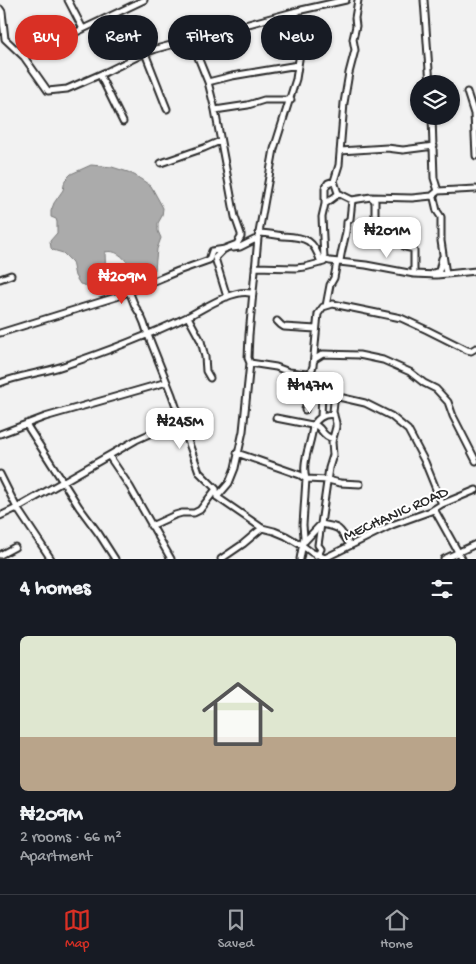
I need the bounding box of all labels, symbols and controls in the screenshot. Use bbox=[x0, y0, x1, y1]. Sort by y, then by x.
chip: Buy bbox=[15, 15, 78, 60]
chip: Rent bbox=[88, 15, 158, 60]
chip: Filters bbox=[168, 15, 251, 60]
chip: New bbox=[261, 15, 332, 60]
map controls bbox=[410, 75, 460, 125]
button: layers bbox=[410, 75, 460, 125]
pin: ₦201M bbox=[352, 216, 422, 259]
text: ₦201M bbox=[364, 223, 410, 242]
pin: ₦209M bbox=[87, 262, 157, 305]
text: ₦209M bbox=[98, 269, 146, 288]
pin: ₦147M bbox=[275, 372, 345, 414]
text: ₦147M bbox=[287, 378, 333, 397]
pin: ₦245M bbox=[145, 408, 215, 450]
text: ₦245M bbox=[157, 414, 203, 433]
street label: MECHANIC ROAD bbox=[341, 483, 452, 547]
icon: filters bbox=[428, 575, 456, 603]
text: 4 homes bbox=[20, 577, 91, 602]
icon: home bbox=[193, 669, 283, 759]
text: ₦209M bbox=[20, 804, 82, 829]
text: 2 rooms · 66 m² bbox=[20, 829, 121, 848]
text: Apartment bbox=[20, 848, 92, 867]
tab: Map bbox=[63, 906, 91, 953]
tab: Saved bbox=[218, 906, 254, 953]
tab: Home bbox=[380, 906, 413, 953]

